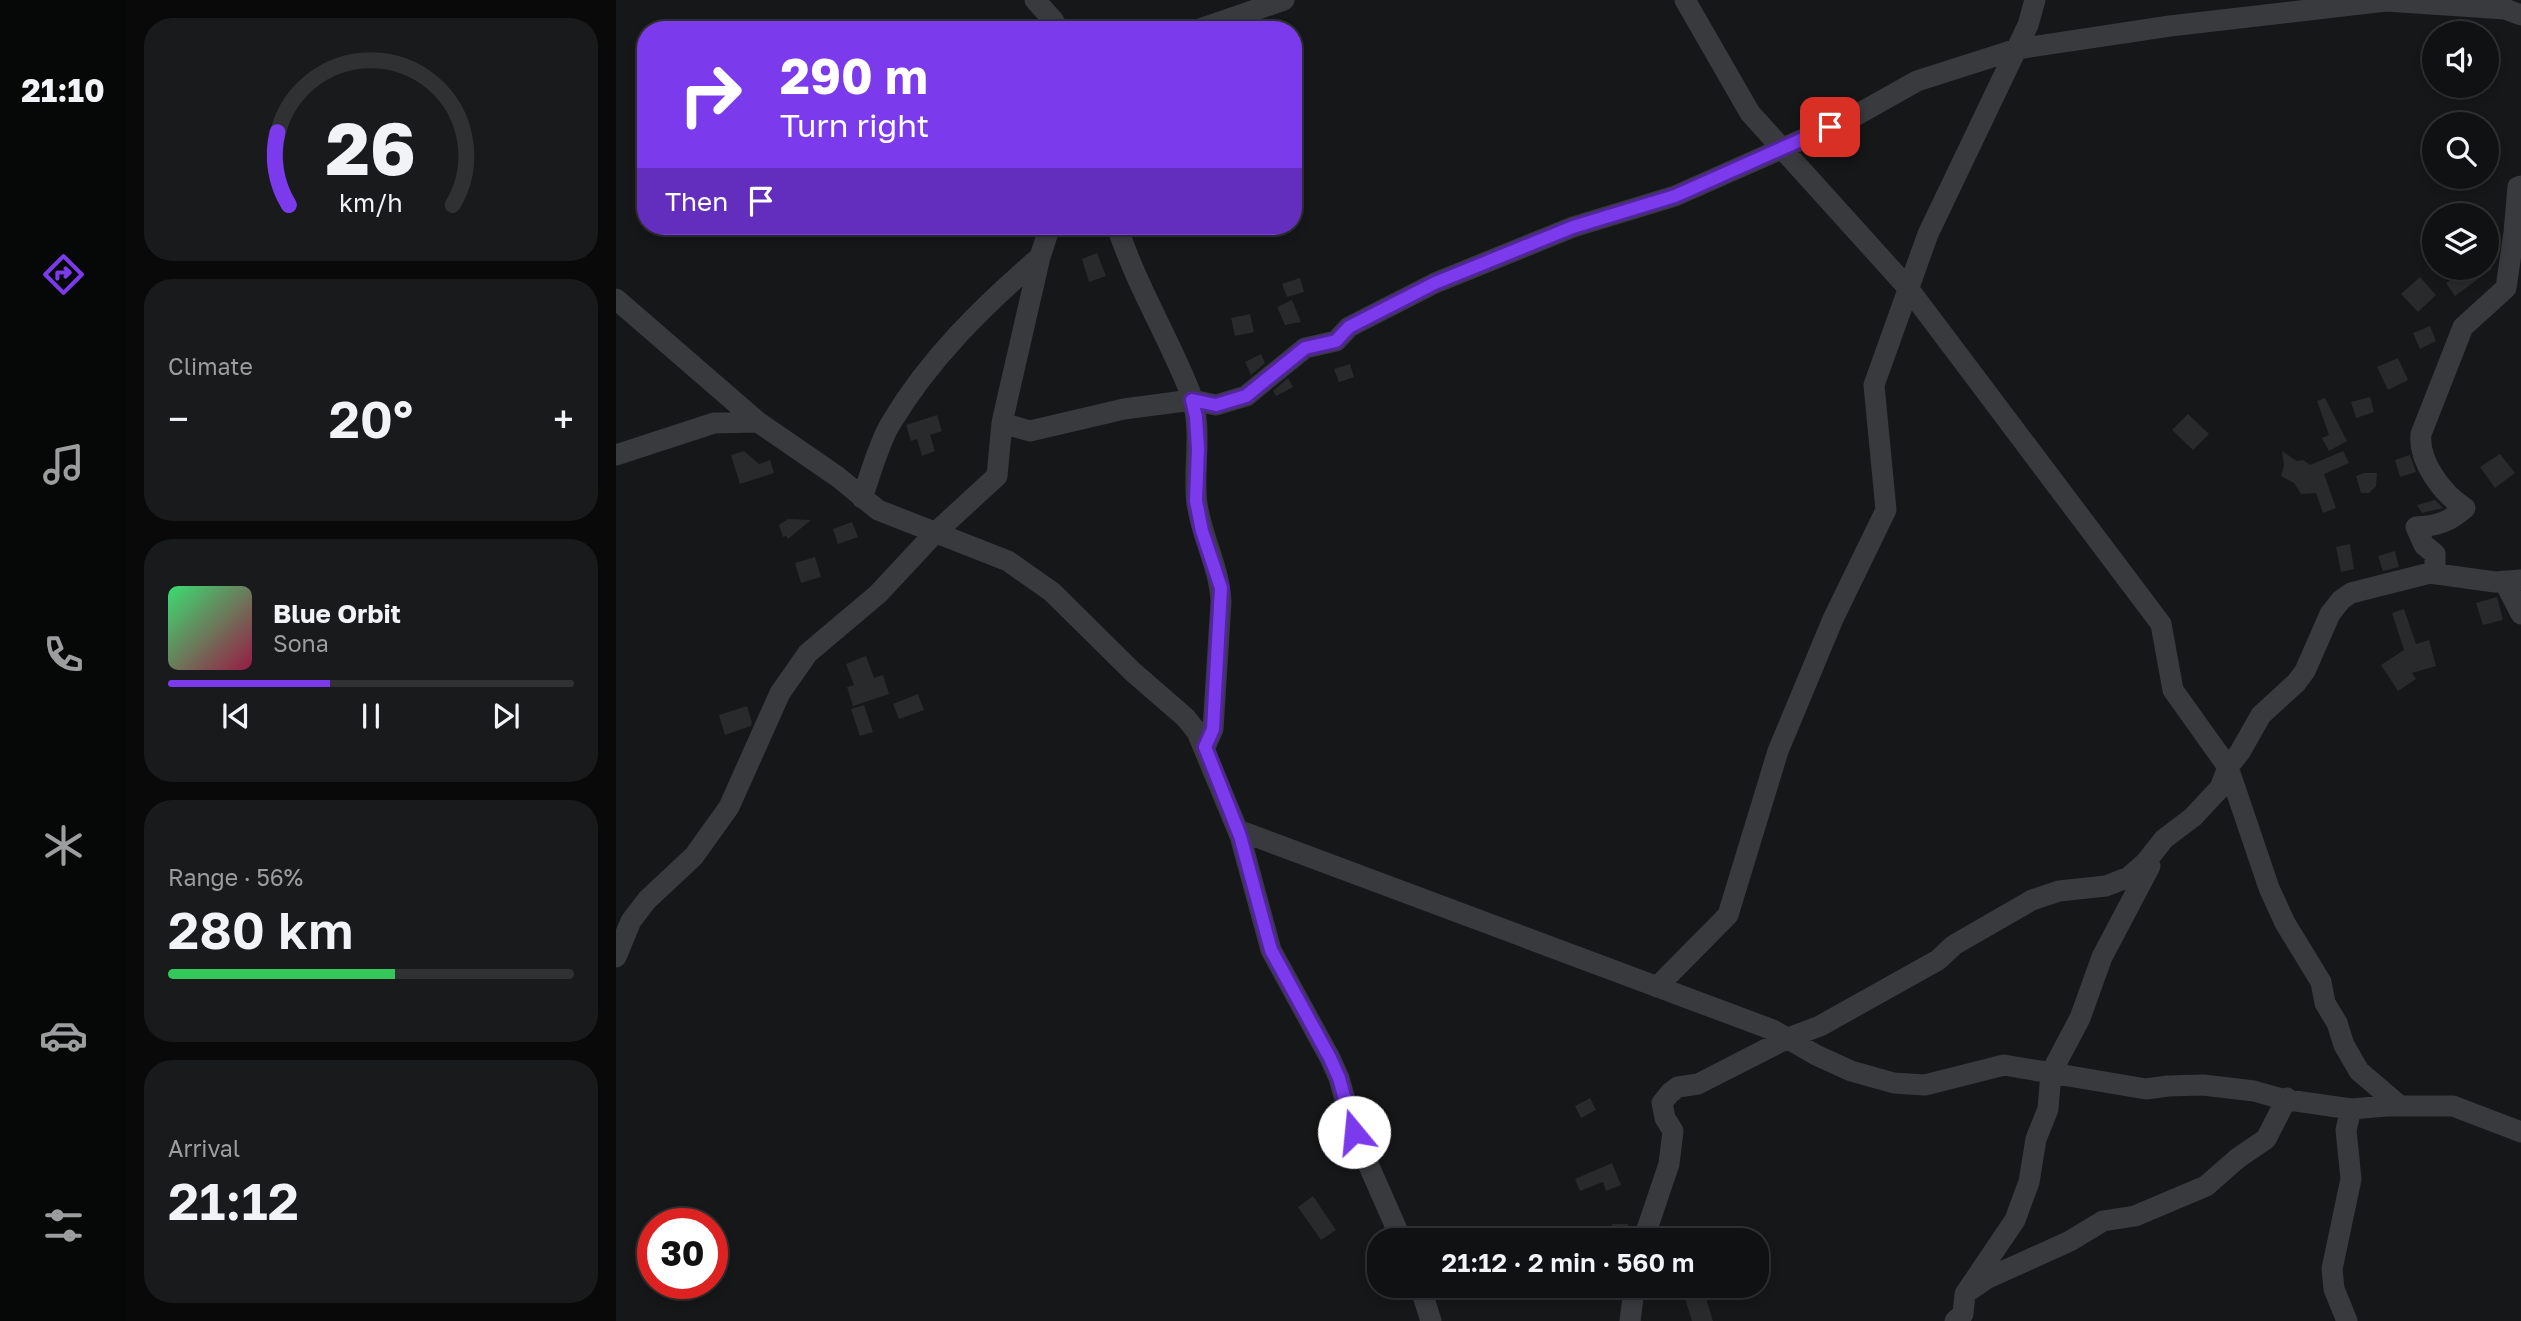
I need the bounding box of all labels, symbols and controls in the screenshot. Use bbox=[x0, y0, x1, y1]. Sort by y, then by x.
map controls bbox=[2422, 21, 2499, 280]
button: sound bbox=[2422, 21, 2499, 98]
text: 290 m bbox=[780, 46, 928, 105]
icon: right bbox=[665, 49, 756, 140]
text: 21:10 bbox=[21, 71, 105, 109]
pin bbox=[1800, 97, 1860, 157]
text: 26 bbox=[326, 105, 416, 192]
text: Turn right bbox=[780, 106, 929, 144]
icon: arrive bbox=[1811, 108, 1849, 146]
button: search bbox=[2422, 112, 2499, 189]
icon: arrive bbox=[742, 182, 780, 220]
text: Then bbox=[665, 186, 728, 217]
text: km/h bbox=[339, 187, 403, 218]
button: layers bbox=[2422, 203, 2499, 280]
icon: directions bbox=[39, 250, 88, 299]
text: Climate bbox=[168, 352, 253, 380]
text: 20° bbox=[329, 387, 413, 449]
text: − bbox=[168, 396, 189, 441]
text: + bbox=[553, 396, 574, 441]
icon: music bbox=[39, 440, 88, 489]
text: Blue Orbit bbox=[273, 598, 401, 629]
text: Sona bbox=[273, 629, 329, 657]
icon: phone bbox=[39, 630, 88, 679]
icon: previous bbox=[217, 697, 255, 735]
icon: pause bbox=[352, 697, 390, 735]
icon: next bbox=[487, 697, 525, 735]
icon: climate bbox=[39, 821, 88, 870]
text: Range · 56% bbox=[168, 863, 303, 891]
text: 280 km bbox=[168, 898, 353, 960]
icon: car bbox=[39, 1011, 88, 1060]
position arrow bbox=[1317, 1095, 1391, 1169]
text: Arrival bbox=[168, 1134, 240, 1162]
text: 21:12 bbox=[168, 1169, 299, 1231]
icon: filters bbox=[39, 1201, 88, 1250]
speed limit sign: 30 bbox=[637, 1208, 728, 1299]
text: 21:12 · 2 min · 560 m bbox=[1442, 1247, 1694, 1278]

